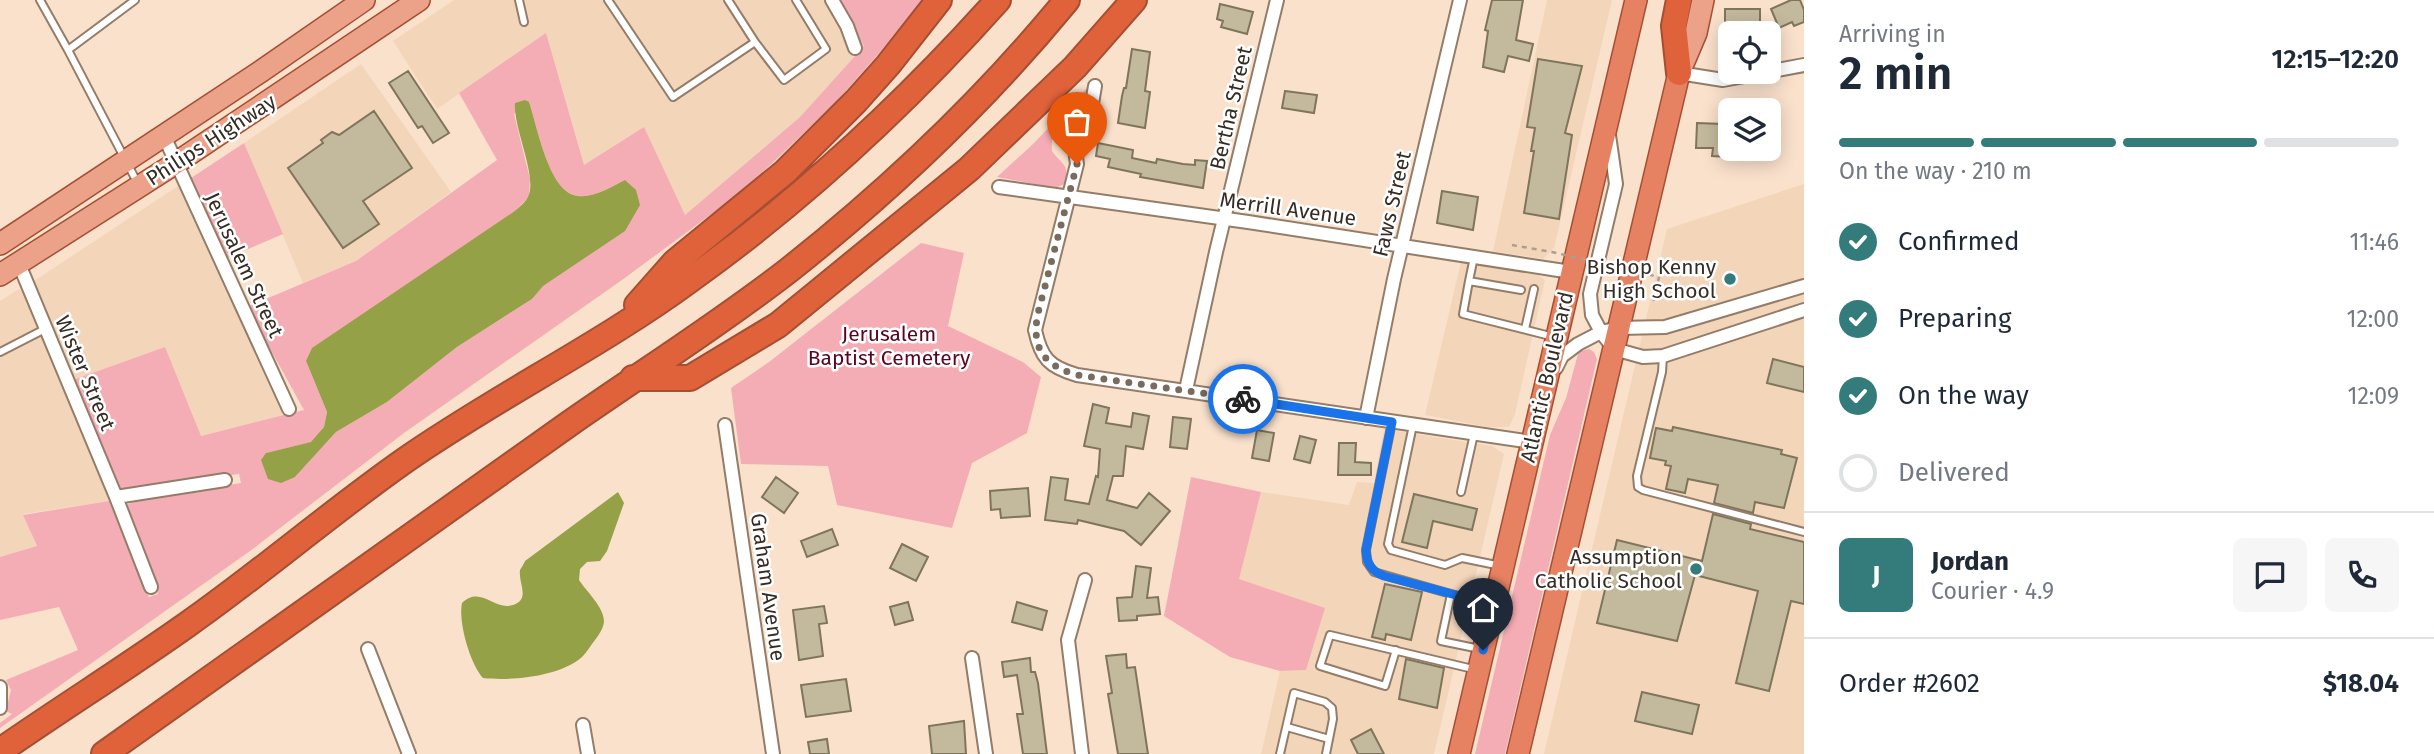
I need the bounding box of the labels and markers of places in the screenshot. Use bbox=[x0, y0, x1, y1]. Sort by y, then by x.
pin bbox=[1047, 92, 1107, 164]
place label: Bishop Kenny High School bbox=[1587, 254, 1717, 304]
marker: Bishop Kenny High School bbox=[1722, 271, 1738, 287]
place label: Assumption Catholic School bbox=[1535, 544, 1682, 594]
marker: Assumption Catholic School bbox=[1688, 561, 1704, 577]
pin bbox=[1453, 578, 1513, 650]

